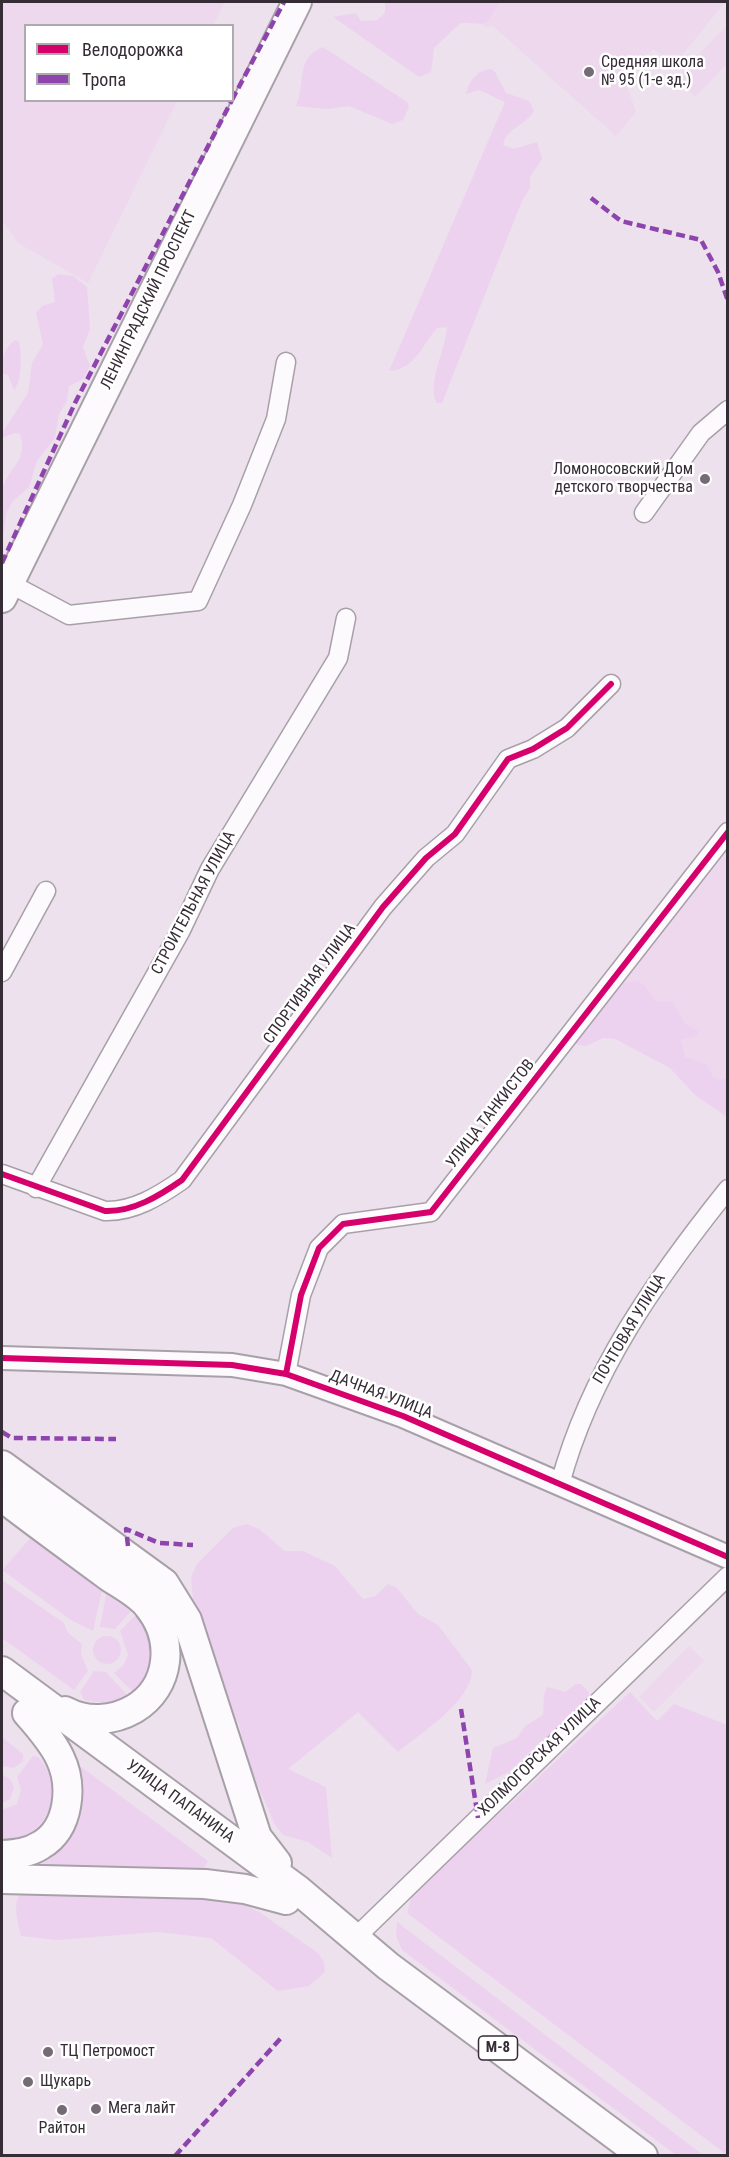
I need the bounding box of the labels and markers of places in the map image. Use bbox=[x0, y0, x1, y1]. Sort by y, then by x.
place label: Средняя школа № 95 (1-е зд.) bbox=[601, 53, 704, 91]
marker: Средняя школа № 95 (1-е зд.) bbox=[582, 65, 596, 79]
place label: Ломоносовский Дом детского творчества bbox=[553, 460, 693, 498]
marker: Ломоносовский Дом детского творчества bbox=[698, 472, 712, 486]
place label: ТЦ Петромост bbox=[60, 2042, 155, 2062]
marker: ТЦ Петромост bbox=[41, 2045, 55, 2059]
place label: Щукарь bbox=[40, 2072, 91, 2092]
marker: Щукарь bbox=[21, 2075, 35, 2089]
place label: Мега лайт bbox=[108, 2099, 176, 2119]
marker: Мега лайт bbox=[89, 2102, 103, 2116]
marker: Райтон bbox=[55, 2103, 69, 2117]
place label: Райтон bbox=[38, 2119, 86, 2139]

